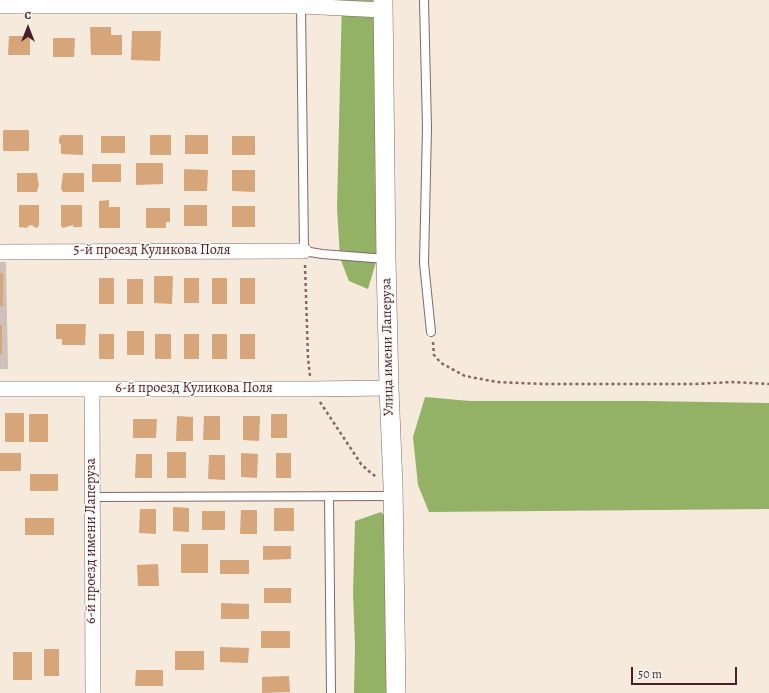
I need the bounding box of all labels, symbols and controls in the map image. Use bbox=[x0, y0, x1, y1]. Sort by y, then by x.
north arrow bbox=[8, 8, 48, 48]
text: С bbox=[25, 8, 31, 23]
street label: 5-й проезд Куликова Поля bbox=[73, 243, 231, 259]
street label: Улица имени Лаперуза bbox=[378, 278, 398, 416]
street label: 6-й проезд Куликова Поля bbox=[115, 381, 273, 397]
street label: 6-й проезд имени Лаперуза bbox=[84, 458, 100, 624]
scale bar bbox=[633, 659, 739, 685]
text: 50 m bbox=[638, 666, 662, 682]

